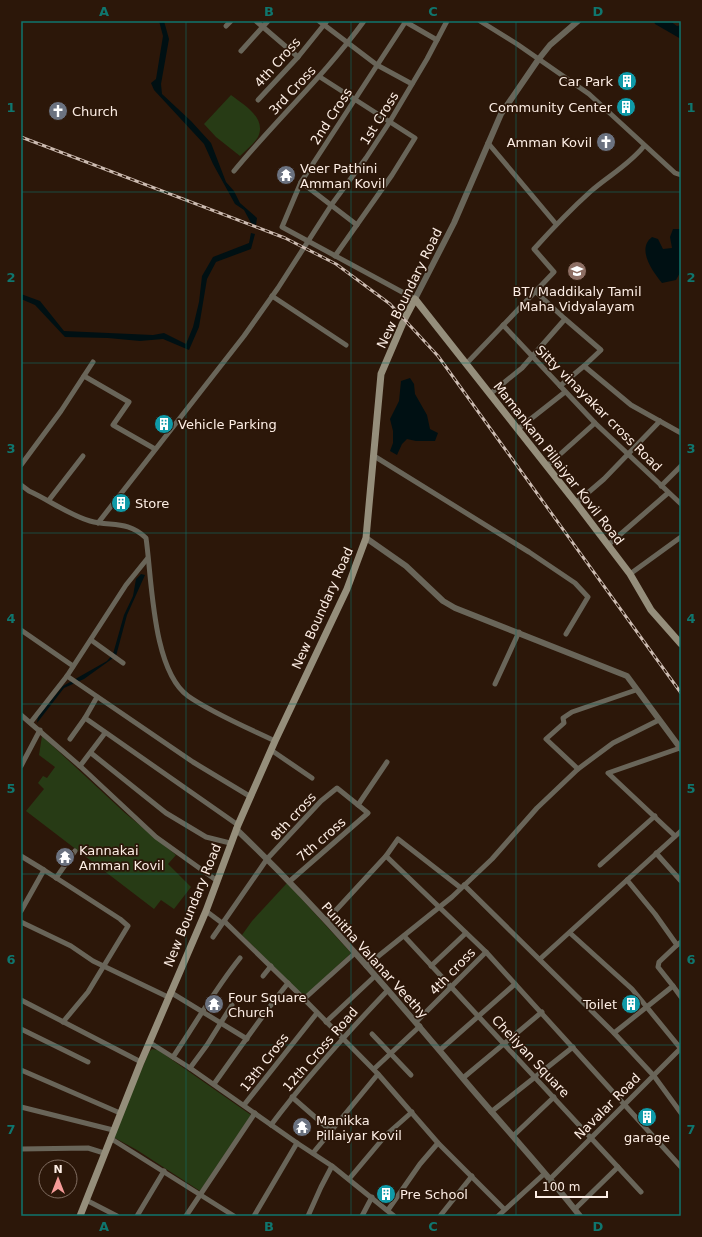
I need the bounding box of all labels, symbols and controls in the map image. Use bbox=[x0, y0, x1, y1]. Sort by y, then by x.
text: A bbox=[99, 4, 109, 19]
text: B bbox=[264, 4, 274, 19]
text: C bbox=[428, 4, 438, 19]
text: D bbox=[593, 4, 604, 19]
street label: 4th Cross bbox=[251, 34, 304, 90]
street label: 3rd Cross bbox=[266, 63, 319, 118]
building icon: Car Park bbox=[616, 70, 638, 92]
place label: Car Park bbox=[558, 74, 613, 89]
street label: 2nd Cross bbox=[308, 85, 355, 147]
street label: 1st Cross bbox=[357, 89, 402, 148]
building icon: Community Center bbox=[615, 96, 637, 118]
text: 1 bbox=[6, 100, 16, 115]
church icon: Church bbox=[47, 100, 69, 122]
place label: Community Center bbox=[489, 100, 613, 115]
text: 1 bbox=[686, 100, 696, 115]
place label: Church bbox=[72, 104, 118, 119]
church icon: Amman Kovil bbox=[595, 131, 617, 153]
place label: Amman Kovil bbox=[507, 135, 592, 150]
place label: Veer Pathini Amman Kovil bbox=[300, 161, 385, 191]
temple icon: Veer Pathini Amman Kovil bbox=[275, 164, 297, 186]
street label: New Boundary Road bbox=[374, 226, 445, 351]
school or university icon: BT/ Maddikaly Tamil Maha Vidyalayam bbox=[566, 260, 588, 282]
text: 2 bbox=[6, 270, 16, 285]
text: 2 bbox=[686, 270, 696, 285]
place label: BT/ Maddikaly Tamil Maha Vidyalayam bbox=[512, 284, 642, 314]
street label: Sitty vinayakar cross Road bbox=[532, 342, 665, 475]
street label: Mamankam Pillaiyar Kovil Road bbox=[490, 379, 627, 548]
building icon: Vehicle Parking bbox=[153, 413, 175, 435]
place label: Vehicle Parking bbox=[178, 417, 277, 432]
text: 3 bbox=[6, 441, 16, 456]
text: 3 bbox=[686, 441, 696, 456]
building icon: Store bbox=[110, 492, 132, 514]
place label: Store bbox=[135, 496, 169, 511]
street label: New Boundary Road bbox=[289, 545, 356, 671]
text: 4 bbox=[6, 611, 16, 626]
text: 4 bbox=[686, 611, 696, 626]
text: 5 bbox=[6, 781, 16, 796]
text: 5 bbox=[686, 781, 696, 796]
street label: 8th cross bbox=[268, 789, 319, 843]
street label: 7th cross bbox=[294, 814, 349, 865]
street label: New Boundary Road bbox=[161, 841, 224, 969]
place label: Kannakai Amman Kovil bbox=[79, 843, 164, 873]
temple icon: Kannakai Amman Kovil bbox=[54, 846, 76, 868]
street label: Punitha Valanar Veethy bbox=[318, 899, 431, 1022]
street label: 4th cross bbox=[426, 945, 479, 998]
text: 6 bbox=[6, 952, 16, 967]
text: 6 bbox=[686, 952, 696, 967]
place label: Four Square Church bbox=[228, 990, 306, 1020]
temple icon: Four Square Church bbox=[203, 993, 225, 1015]
building icon: Toilet bbox=[620, 993, 642, 1015]
place label: Toilet bbox=[582, 997, 617, 1012]
street label: 12th Cross Road bbox=[280, 1004, 361, 1094]
street label: Cheliyan Square bbox=[489, 1012, 572, 1100]
street label: 13th Cross bbox=[237, 1030, 292, 1094]
street label: Navalar Road bbox=[571, 1070, 643, 1142]
building icon: garage bbox=[636, 1106, 658, 1128]
place label: Manikka Pillaiyar Kovil bbox=[316, 1113, 402, 1143]
temple icon: Manikka Pillaiyar Kovil bbox=[291, 1116, 313, 1138]
text: 7 bbox=[6, 1122, 16, 1137]
text: 7 bbox=[686, 1122, 696, 1137]
place label: garage bbox=[624, 1130, 670, 1145]
north arrow bbox=[38, 1159, 78, 1199]
text: N bbox=[53, 1163, 63, 1176]
scale bar bbox=[536, 1173, 607, 1199]
text: 100 m bbox=[542, 1180, 580, 1194]
building icon: Pre School bbox=[375, 1183, 397, 1205]
place label: Pre School bbox=[400, 1187, 468, 1202]
text: A bbox=[99, 1219, 109, 1234]
text: B bbox=[264, 1219, 274, 1234]
text: C bbox=[428, 1219, 438, 1234]
text: D bbox=[593, 1219, 604, 1234]

